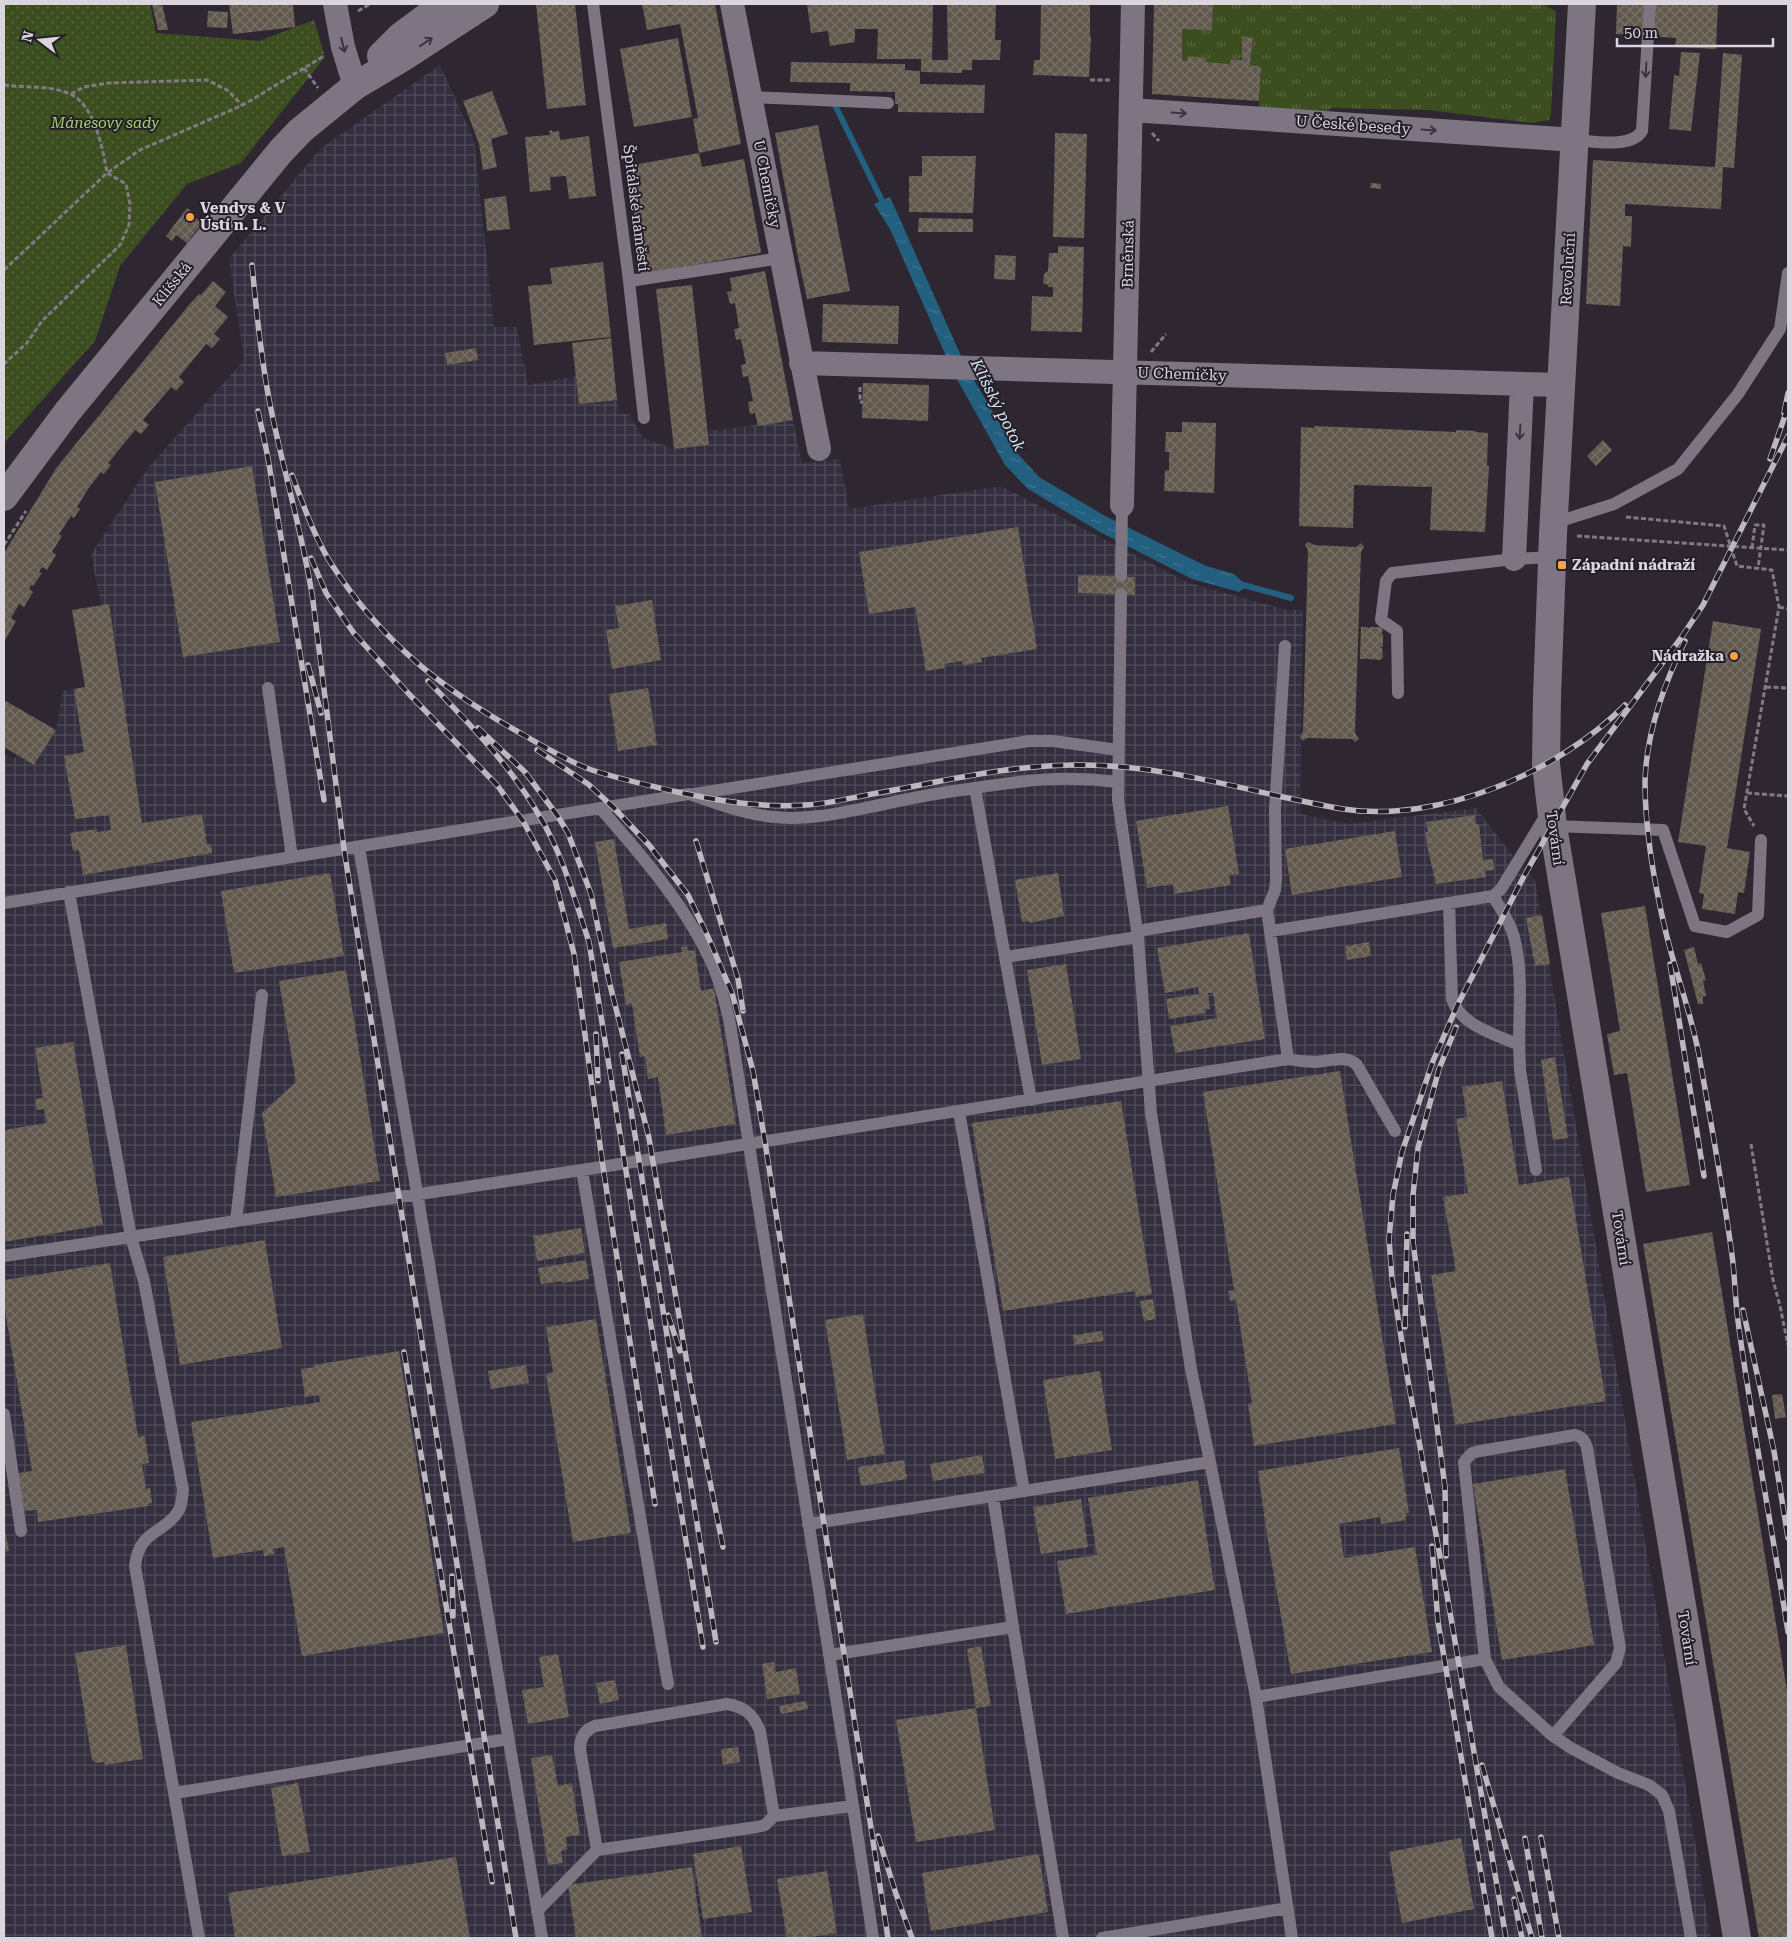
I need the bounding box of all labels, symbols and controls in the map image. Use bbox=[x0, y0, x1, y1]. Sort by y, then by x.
north arrow bbox=[15, 15, 65, 65]
scale bar bbox=[1617, 15, 1773, 47]
text: 50 m bbox=[1624, 24, 1659, 42]
text: N bbox=[18, 29, 37, 44]
one-way arrow bbox=[339, 37, 348, 53]
one-way arrow bbox=[419, 37, 433, 47]
one-way arrow bbox=[1642, 62, 1651, 78]
one-way arrow bbox=[1171, 108, 1187, 117]
street label: U České besedy bbox=[1295, 112, 1411, 138]
park label: Mánesovy sady bbox=[50, 114, 159, 132]
one-way arrow bbox=[1420, 125, 1436, 134]
street label: U Chemičky bbox=[750, 138, 784, 230]
street label: Špitálské náměstí bbox=[619, 144, 653, 273]
place label: Vendys & V Ústí n. L. bbox=[200, 199, 286, 234]
marker: Vendys & V Ústí n. L. bbox=[184, 211, 196, 223]
street label: Brněnská bbox=[1118, 220, 1138, 288]
street label: Revoluční bbox=[1557, 232, 1579, 306]
street label: Klíšská bbox=[149, 258, 195, 310]
water label: Klíšský potok bbox=[966, 355, 1029, 454]
street label: U Chemičky bbox=[1137, 363, 1227, 385]
one-way arrow bbox=[1515, 424, 1524, 440]
place label: Západní nádraží bbox=[1572, 556, 1695, 574]
marker: Západní nádraží bbox=[1556, 559, 1568, 571]
place label: Nádražka bbox=[1652, 647, 1724, 665]
marker: Nádražka bbox=[1728, 650, 1740, 662]
street label: Tovární bbox=[1542, 809, 1568, 867]
street label: Tovární bbox=[1608, 1209, 1634, 1267]
street label: Tovární bbox=[1674, 1609, 1700, 1667]

